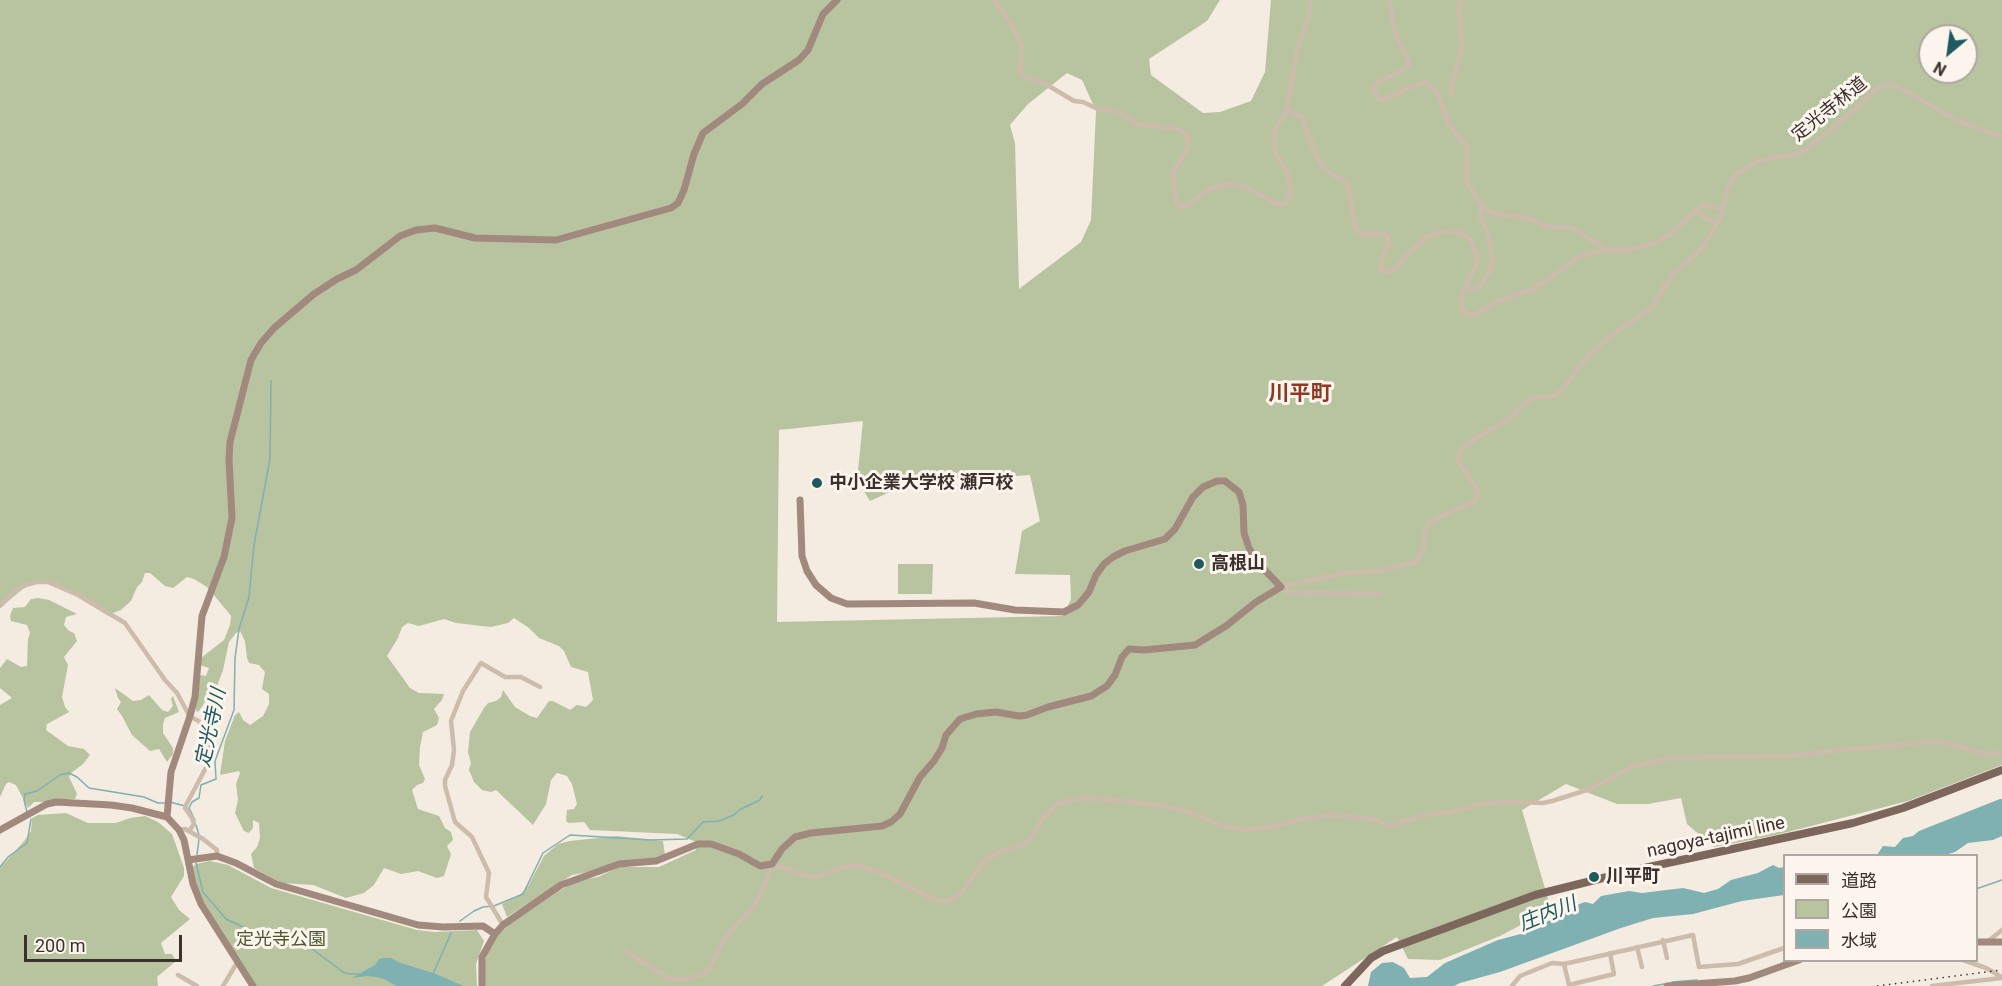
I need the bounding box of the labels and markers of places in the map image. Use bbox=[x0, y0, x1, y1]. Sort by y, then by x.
place label: 中小企業大学校 瀬戸校 bbox=[829, 472, 1013, 494]
marker: 中小企業大学校 瀬戸校 bbox=[810, 476, 824, 490]
place label: 高根山 bbox=[1211, 553, 1265, 575]
marker: 高根山 bbox=[1192, 557, 1206, 571]
place label: 川平町 bbox=[1606, 866, 1660, 888]
marker: 川平町 bbox=[1587, 870, 1601, 884]

